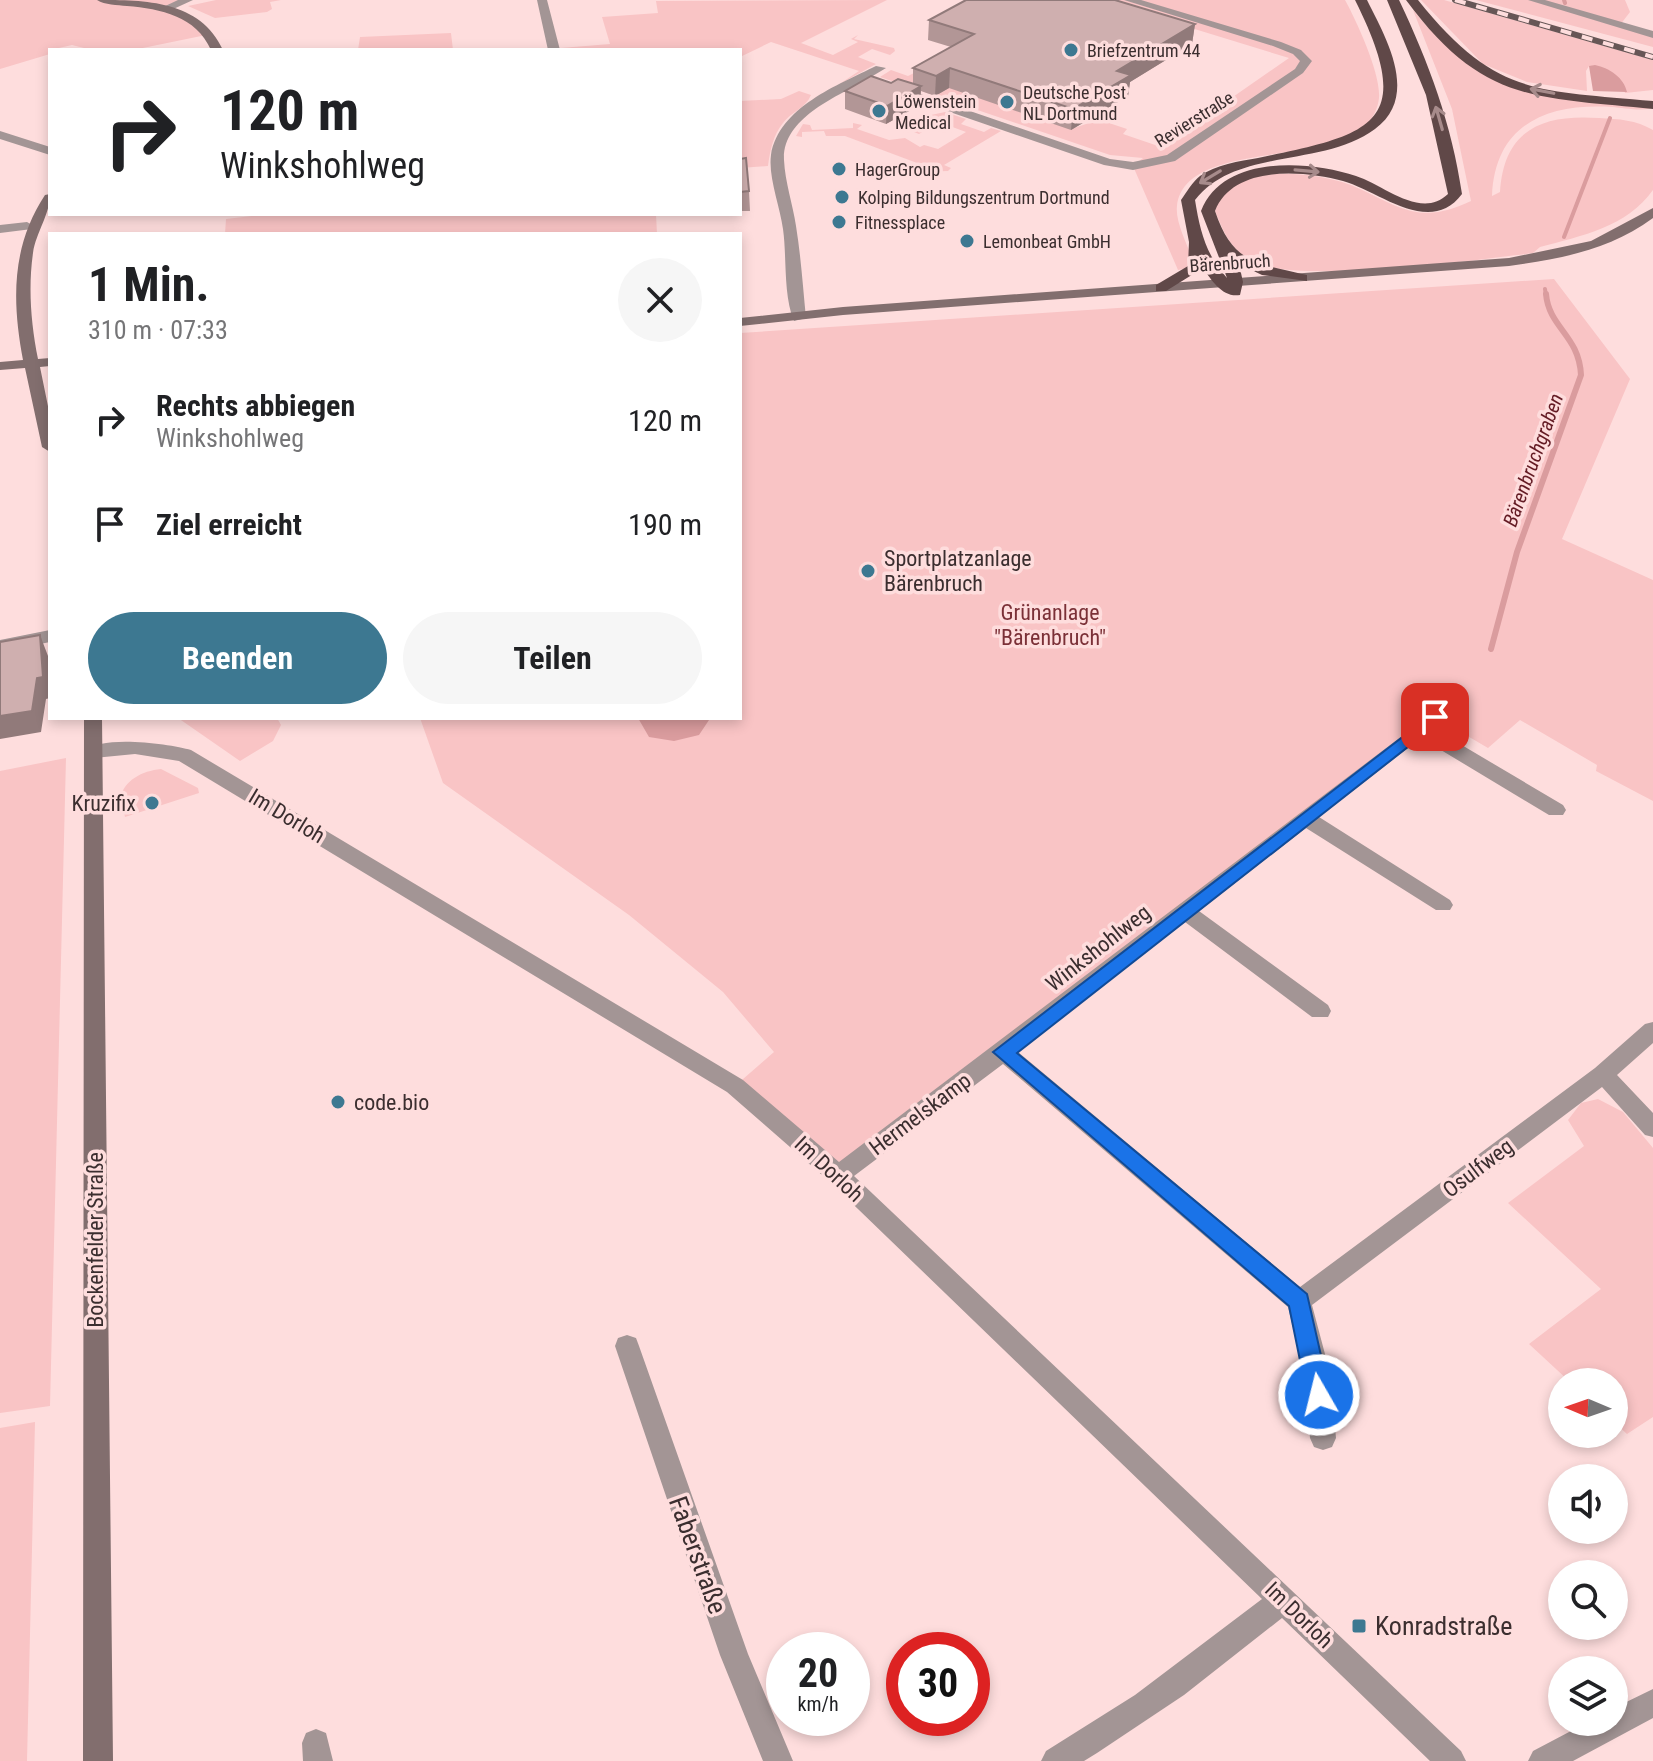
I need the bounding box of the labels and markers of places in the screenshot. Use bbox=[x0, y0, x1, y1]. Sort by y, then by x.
place label: Briefzentrum 44 bbox=[1087, 40, 1201, 61]
marker: Briefzentrum 44 bbox=[1062, 41, 1080, 59]
place label: Deutsche Post NL Dortmund bbox=[1023, 82, 1126, 124]
place label: Löwenstein Medical bbox=[895, 91, 976, 133]
marker: Deutsche Post NL Dortmund bbox=[998, 93, 1016, 111]
marker: Löwenstein Medical bbox=[870, 102, 888, 120]
place label: HagerGroup bbox=[855, 159, 940, 180]
marker: HagerGroup bbox=[830, 160, 848, 178]
place label: Kolping Bildungszentrum Dortmund bbox=[858, 187, 1110, 208]
marker: Kolping Bildungszentrum Dortmund bbox=[833, 188, 851, 206]
place label: Fitnessplace bbox=[855, 212, 945, 233]
marker: Fitnessplace bbox=[830, 213, 848, 231]
place label: Lemonbeat GmbH bbox=[983, 231, 1111, 252]
marker: Lemonbeat GmbH bbox=[958, 232, 976, 250]
place label: Sportplatzanlage Bärenbruch bbox=[884, 546, 1032, 596]
marker: Sportplatzanlage Bärenbruch bbox=[859, 562, 877, 580]
pin bbox=[1401, 683, 1469, 751]
place label: Kruzifix bbox=[72, 791, 136, 816]
marker: Kruzifix bbox=[143, 794, 161, 812]
place label: code.bio bbox=[354, 1090, 429, 1115]
marker: code.bio bbox=[329, 1093, 347, 1111]
place label: Konradstraße bbox=[1375, 1611, 1512, 1641]
marker: Konradstraße bbox=[1350, 1617, 1368, 1635]

